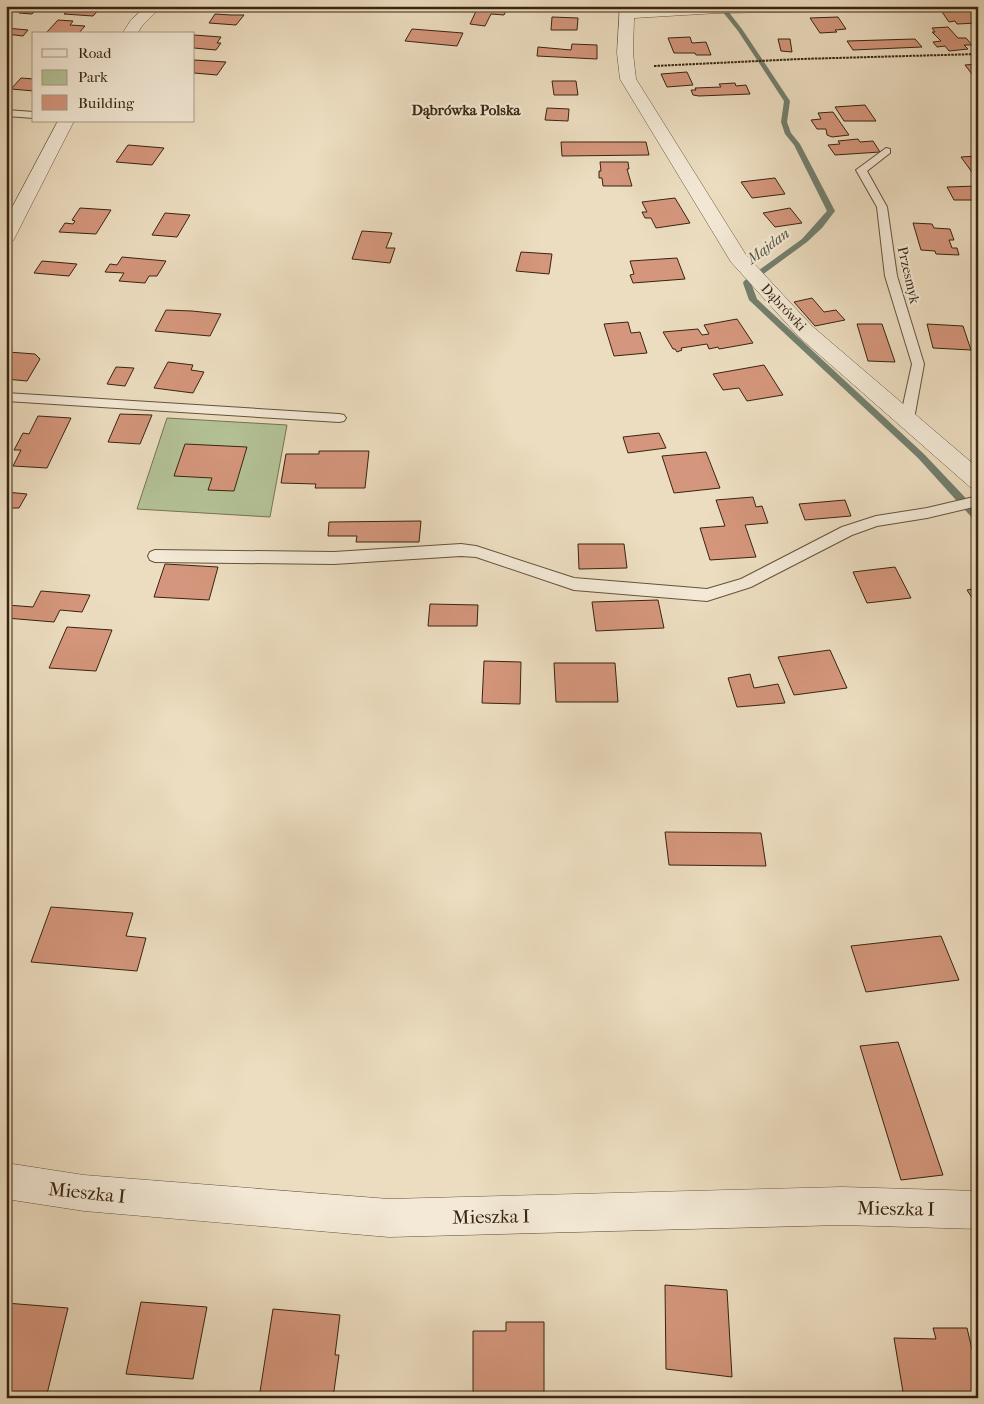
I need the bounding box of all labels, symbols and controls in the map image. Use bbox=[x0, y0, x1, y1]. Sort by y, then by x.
legend bbox=[32, 32, 195, 122]
text: Road bbox=[78, 44, 112, 62]
text: Park bbox=[78, 68, 108, 86]
text: Building bbox=[78, 94, 135, 112]
district label: Dąbrówka Polska bbox=[411, 101, 522, 120]
water label: Majdan bbox=[742, 224, 793, 268]
street label: Przesmyk bbox=[894, 245, 924, 306]
street label: Dąbrówki bbox=[757, 280, 810, 335]
street label: Mieszka I bbox=[47, 1178, 127, 1208]
street label: Mieszka I bbox=[857, 1197, 935, 1221]
street label: Mieszka I bbox=[452, 1205, 530, 1229]

